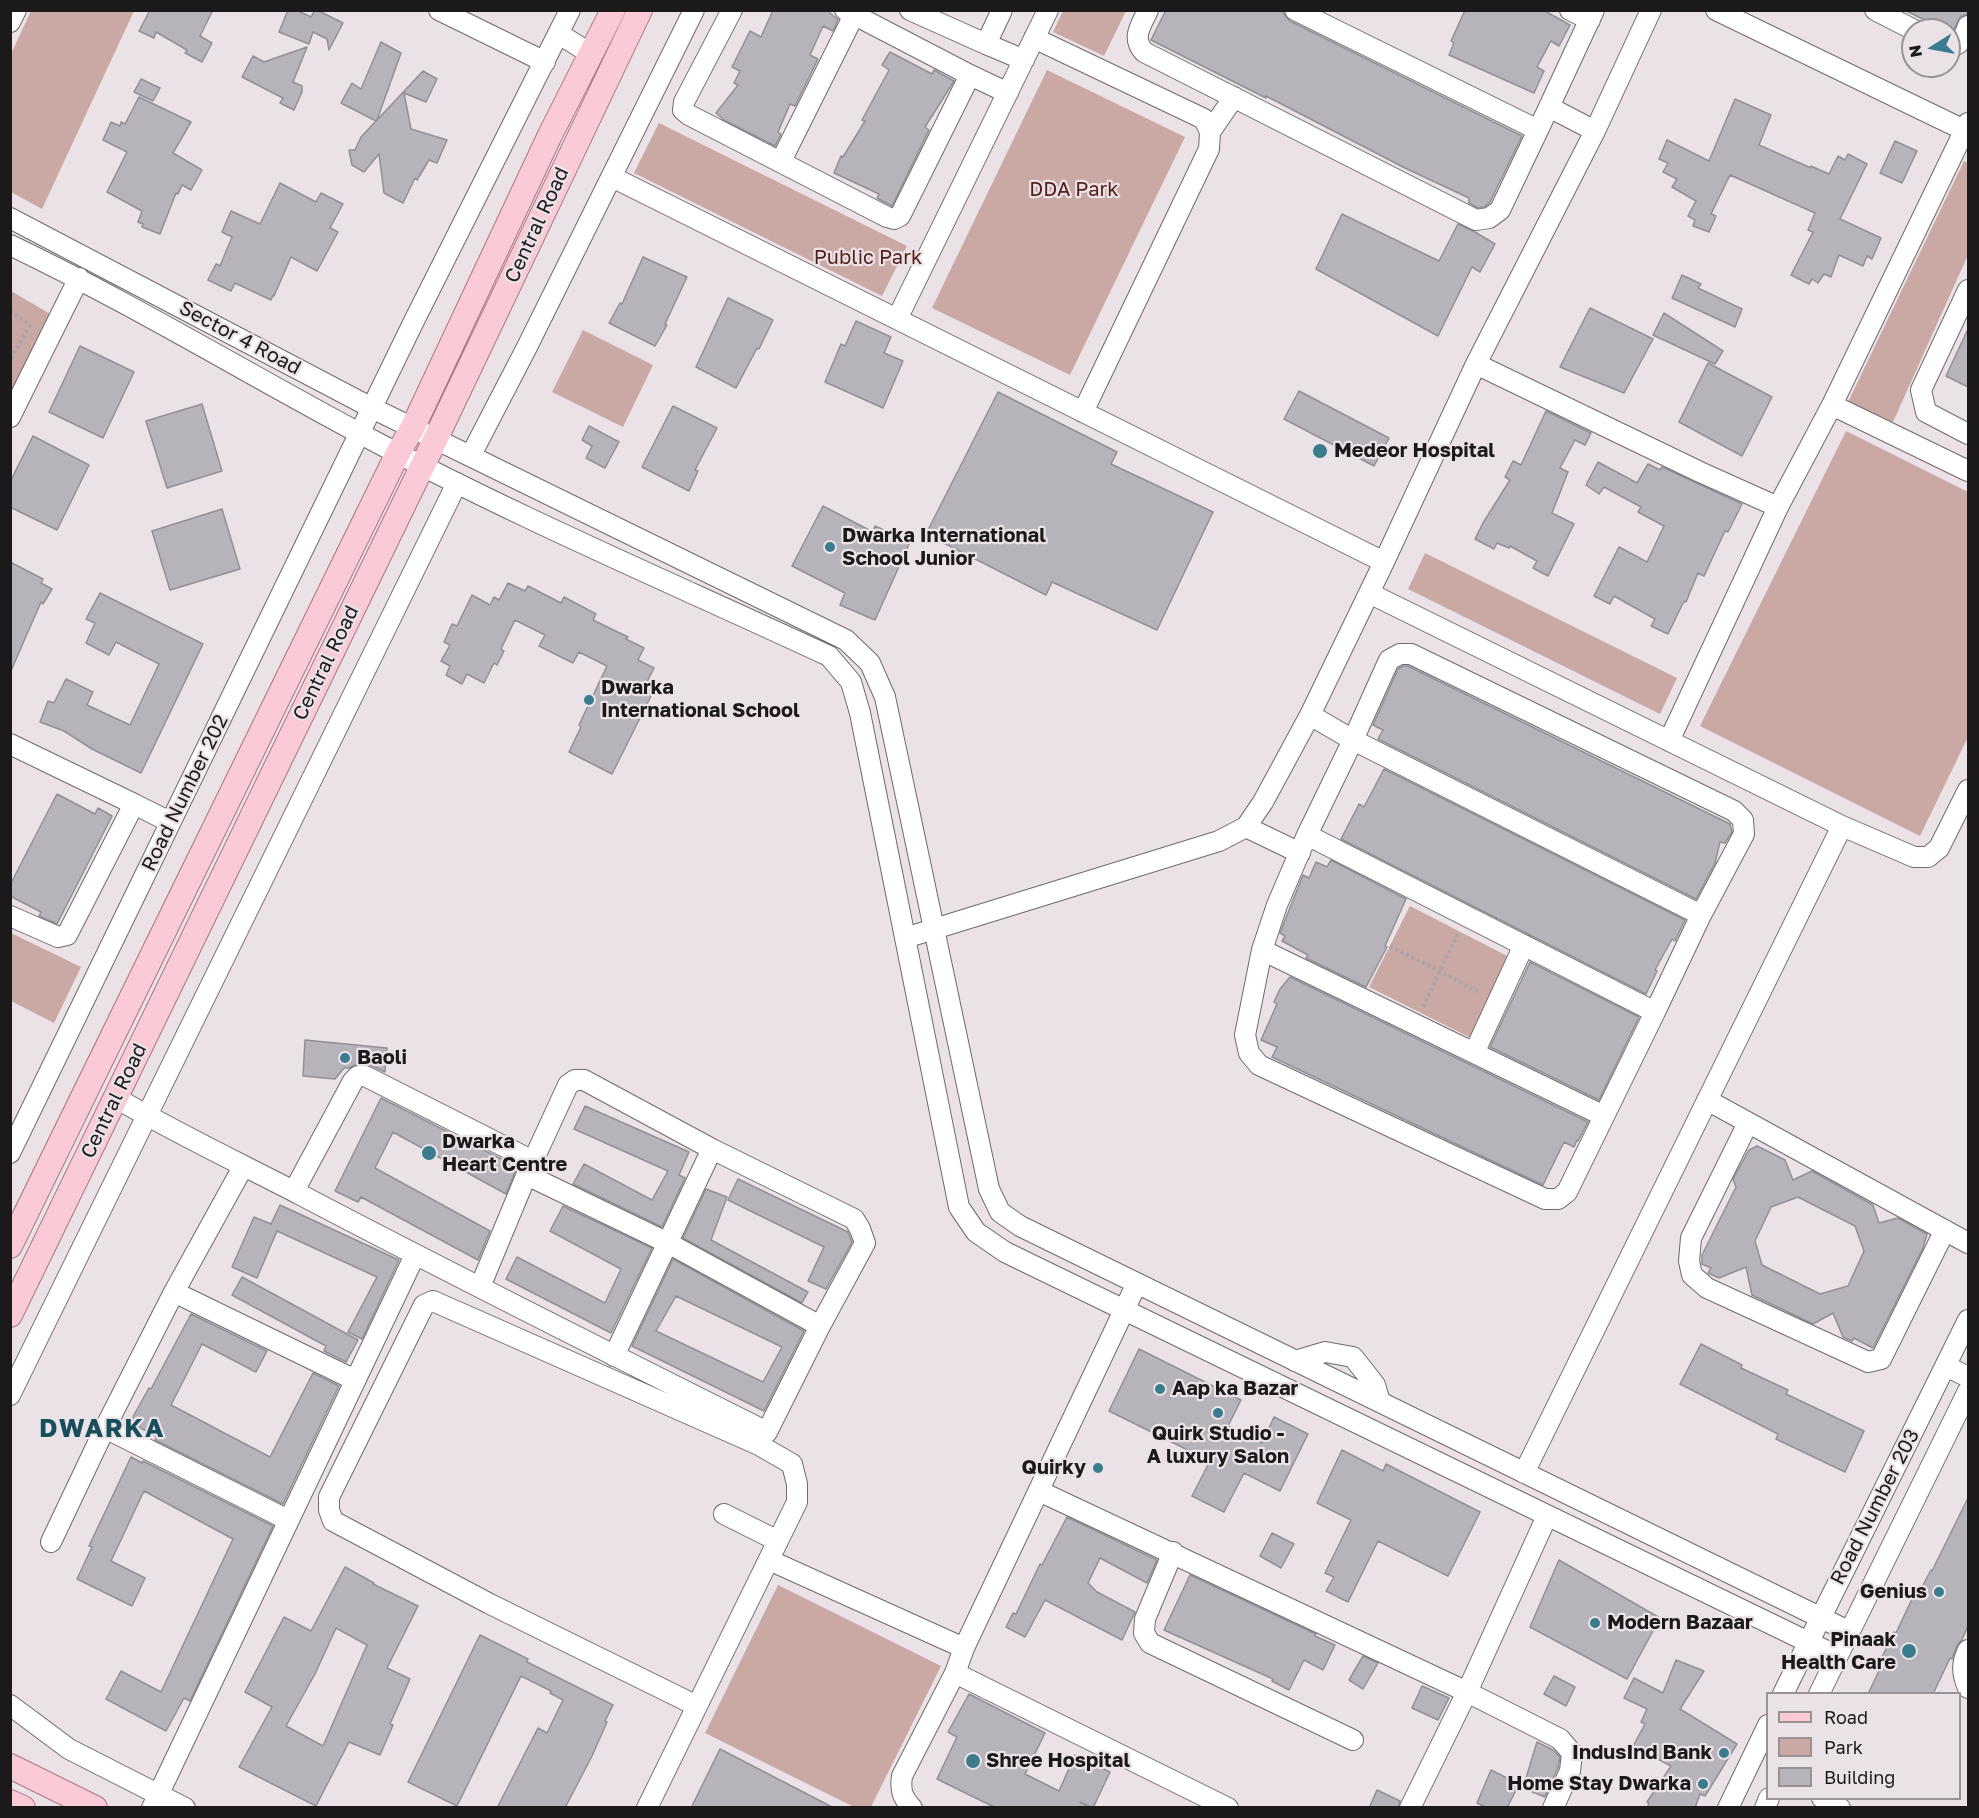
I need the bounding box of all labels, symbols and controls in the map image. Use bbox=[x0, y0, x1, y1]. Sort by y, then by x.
north arrow bbox=[1901, 18, 1961, 78]
text: N bbox=[1904, 43, 1926, 59]
street label: Central Road bbox=[500, 163, 574, 287]
park label: DDA Park bbox=[1029, 178, 1119, 202]
park label: Public Park bbox=[814, 246, 922, 270]
street label: Sector 4 Road bbox=[175, 296, 305, 380]
place label: Medeor Hospital bbox=[1334, 439, 1495, 463]
marker: Medeor Hospital bbox=[1311, 442, 1329, 460]
place label: Dwarka International School Junior bbox=[842, 524, 1046, 571]
marker: Dwarka International School Junior bbox=[823, 540, 837, 554]
street label: Central Road bbox=[288, 602, 364, 724]
place label: Dwarka International School bbox=[601, 676, 800, 723]
marker: Dwarka International School bbox=[582, 693, 596, 707]
street label: Road Number 202 bbox=[137, 711, 233, 875]
street label: Central Road bbox=[76, 1040, 152, 1162]
place label: Baoli bbox=[357, 1046, 407, 1070]
marker: Baoli bbox=[338, 1051, 352, 1065]
place label: Dwarka Heart Centre bbox=[442, 1130, 567, 1177]
marker: Dwarka Heart Centre bbox=[420, 1144, 438, 1162]
place label: Aap ka Bazar bbox=[1172, 1377, 1298, 1401]
marker: Aap ka Bazar bbox=[1153, 1382, 1167, 1396]
marker: Quirk Studio - A luxury Salon bbox=[1211, 1406, 1225, 1420]
district label: DWARKA bbox=[39, 1413, 165, 1445]
place label: Quirk Studio - A luxury Salon bbox=[1147, 1422, 1289, 1469]
street label: Road Number 203 bbox=[1825, 1425, 1925, 1589]
place label: Quirky bbox=[1022, 1456, 1086, 1480]
marker: Quirky bbox=[1091, 1461, 1105, 1475]
place label: Genius bbox=[1860, 1580, 1927, 1604]
marker: Genius bbox=[1932, 1585, 1946, 1599]
place label: Modern Bazaar bbox=[1607, 1611, 1753, 1635]
marker: Modern Bazaar bbox=[1588, 1616, 1602, 1630]
place label: Pinaak Health Care bbox=[1781, 1628, 1896, 1675]
marker: Pinaak Health Care bbox=[1900, 1642, 1918, 1660]
legend bbox=[1766, 1692, 1961, 1800]
text: Road bbox=[1824, 1706, 1868, 1728]
text: Park bbox=[1824, 1736, 1863, 1758]
place label: IndusInd Bank bbox=[1572, 1741, 1712, 1765]
marker: IndusInd Bank bbox=[1717, 1746, 1731, 1760]
place label: Shree Hospital bbox=[986, 1749, 1130, 1773]
marker: Shree Hospital bbox=[964, 1752, 982, 1770]
text: Building bbox=[1824, 1766, 1895, 1788]
place label: Home Stay Dwarka bbox=[1507, 1772, 1691, 1796]
marker: Home Stay Dwarka bbox=[1696, 1777, 1710, 1791]

